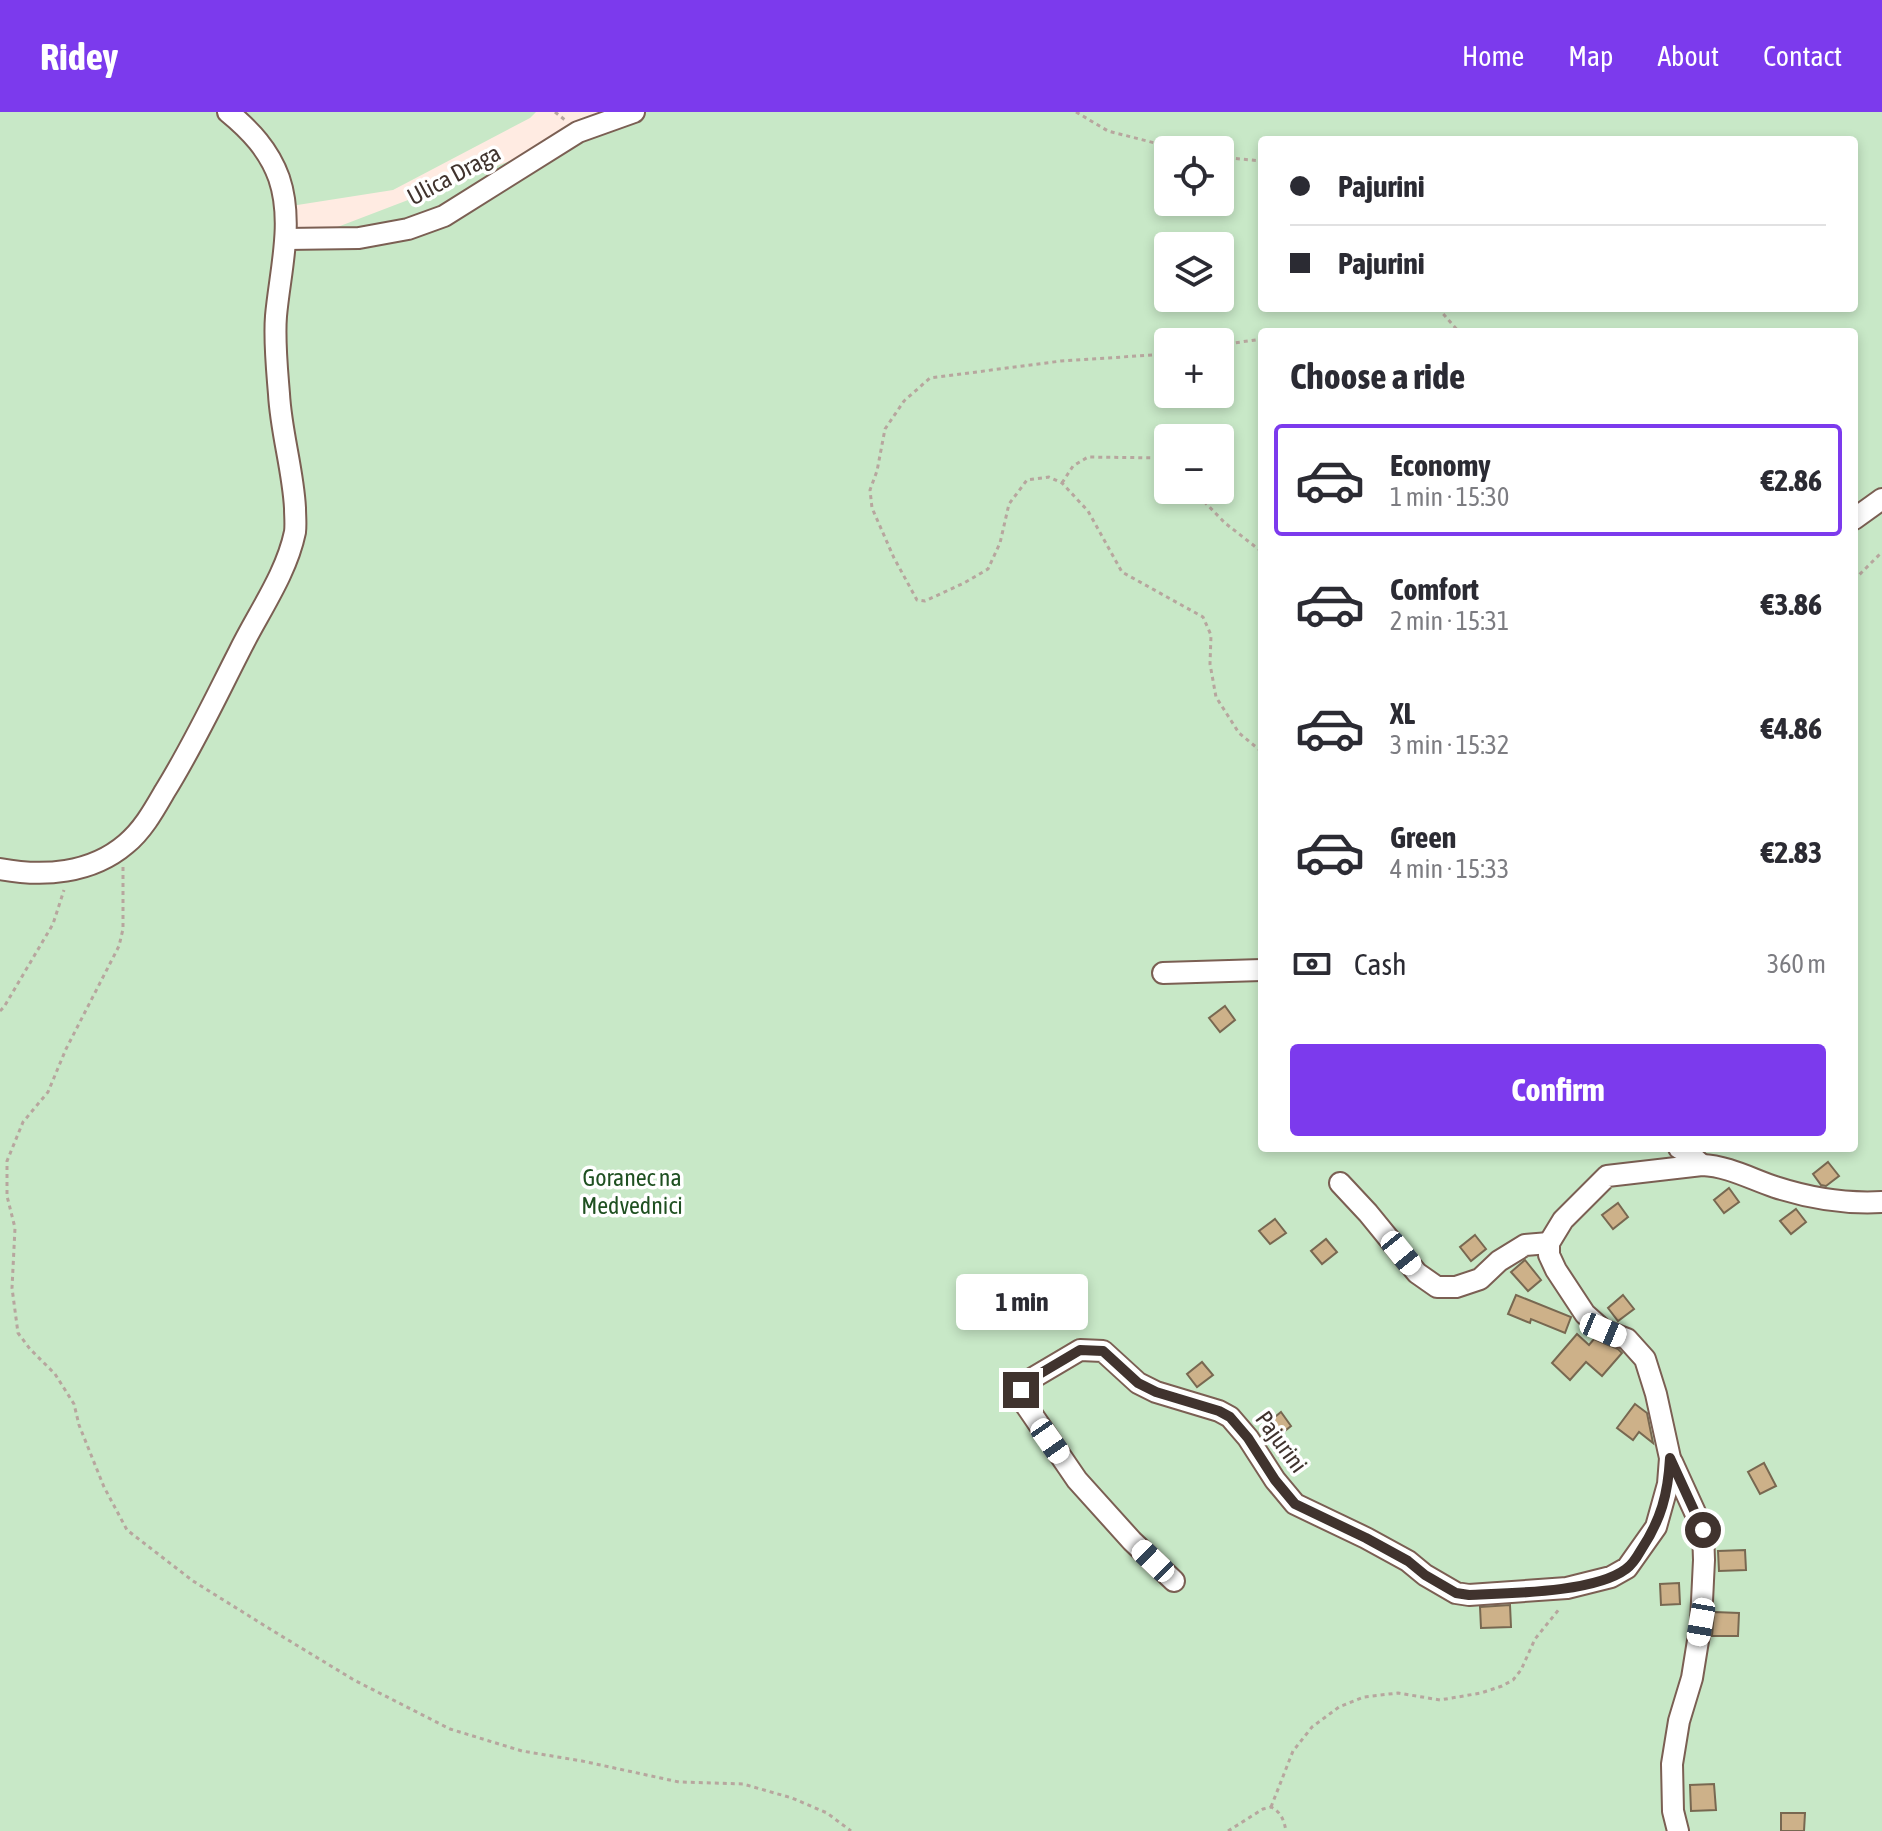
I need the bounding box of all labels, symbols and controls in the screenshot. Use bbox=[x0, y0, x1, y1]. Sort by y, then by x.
text: Ridey bbox=[40, 35, 118, 78]
text: Home bbox=[1462, 40, 1524, 72]
text: Map bbox=[1568, 40, 1613, 72]
text: About bbox=[1657, 40, 1719, 72]
text: Contact bbox=[1763, 40, 1842, 72]
map controls bbox=[1154, 136, 1234, 504]
button: locate bbox=[1154, 136, 1234, 216]
street label: Ulica Draga bbox=[403, 139, 505, 210]
text: Pajurini bbox=[1338, 169, 1425, 203]
button: layers bbox=[1154, 232, 1234, 312]
text: Pajurini bbox=[1338, 246, 1425, 280]
button: + bbox=[1154, 328, 1234, 408]
text: Choose a ride bbox=[1290, 355, 1465, 397]
button: − bbox=[1154, 424, 1234, 504]
icon: car bbox=[1294, 444, 1366, 516]
text: Economy bbox=[1390, 448, 1491, 482]
text: €2.86 bbox=[1761, 463, 1822, 497]
text: 1 min · 15:30 bbox=[1390, 482, 1509, 512]
icon: car bbox=[1294, 568, 1366, 640]
text: Comfort bbox=[1390, 572, 1479, 606]
text: €3.86 bbox=[1761, 587, 1822, 621]
text: 2 min · 15:31 bbox=[1390, 606, 1509, 636]
icon: car bbox=[1294, 692, 1366, 764]
text: XL bbox=[1390, 696, 1415, 730]
text: €4.86 bbox=[1761, 711, 1822, 745]
text: 3 min · 15:32 bbox=[1390, 730, 1509, 760]
icon: car bbox=[1294, 816, 1366, 888]
text: Green bbox=[1390, 820, 1456, 854]
text: €2.83 bbox=[1761, 835, 1822, 869]
text: 4 min · 15:33 bbox=[1390, 854, 1509, 884]
icon: cash bbox=[1290, 942, 1334, 986]
text: Cash bbox=[1354, 947, 1407, 981]
text: 360 m bbox=[1767, 949, 1826, 979]
button: Confirm bbox=[1290, 1044, 1826, 1136]
park label: Goranec na Medvednici bbox=[581, 1164, 683, 1219]
car bbox=[1377, 1227, 1425, 1279]
callout: 1 min bbox=[955, 1274, 1087, 1330]
text: 1 min bbox=[995, 1287, 1049, 1317]
car bbox=[1576, 1310, 1630, 1350]
route end bbox=[1003, 1372, 1039, 1408]
street label: Pajurini bbox=[1250, 1406, 1313, 1478]
car bbox=[1026, 1414, 1074, 1468]
route start bbox=[1685, 1512, 1721, 1548]
car bbox=[1127, 1536, 1179, 1586]
car bbox=[1685, 1596, 1717, 1648]

